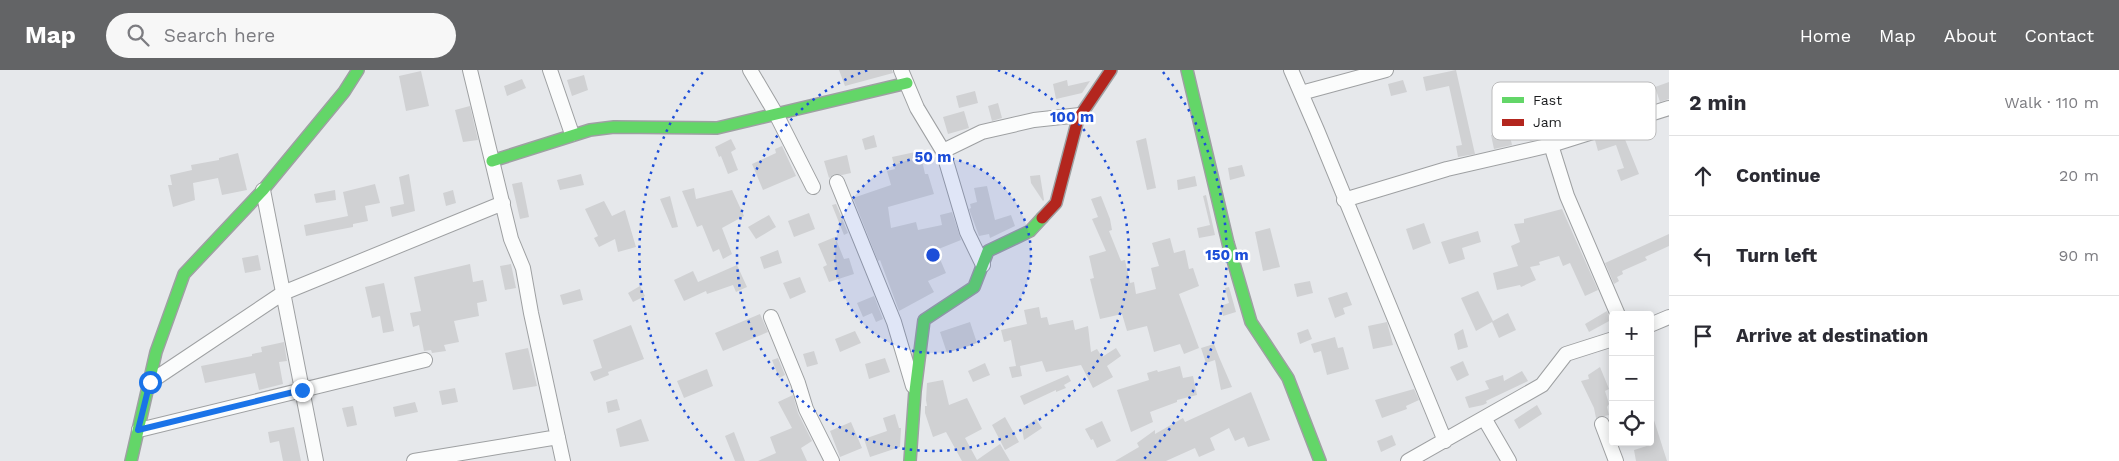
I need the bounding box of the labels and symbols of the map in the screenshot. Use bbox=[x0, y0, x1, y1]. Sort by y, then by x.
legend bbox=[1492, 82, 1656, 140]
text: Fast bbox=[1533, 92, 1562, 108]
text: 100 m bbox=[1050, 108, 1094, 126]
text: Jam bbox=[1533, 114, 1562, 130]
text: 50 m bbox=[915, 148, 951, 166]
centre of rings bbox=[924, 246, 942, 264]
text: 150 m bbox=[1205, 246, 1249, 264]
route start bbox=[139, 371, 162, 394]
route end bbox=[291, 379, 314, 402]

